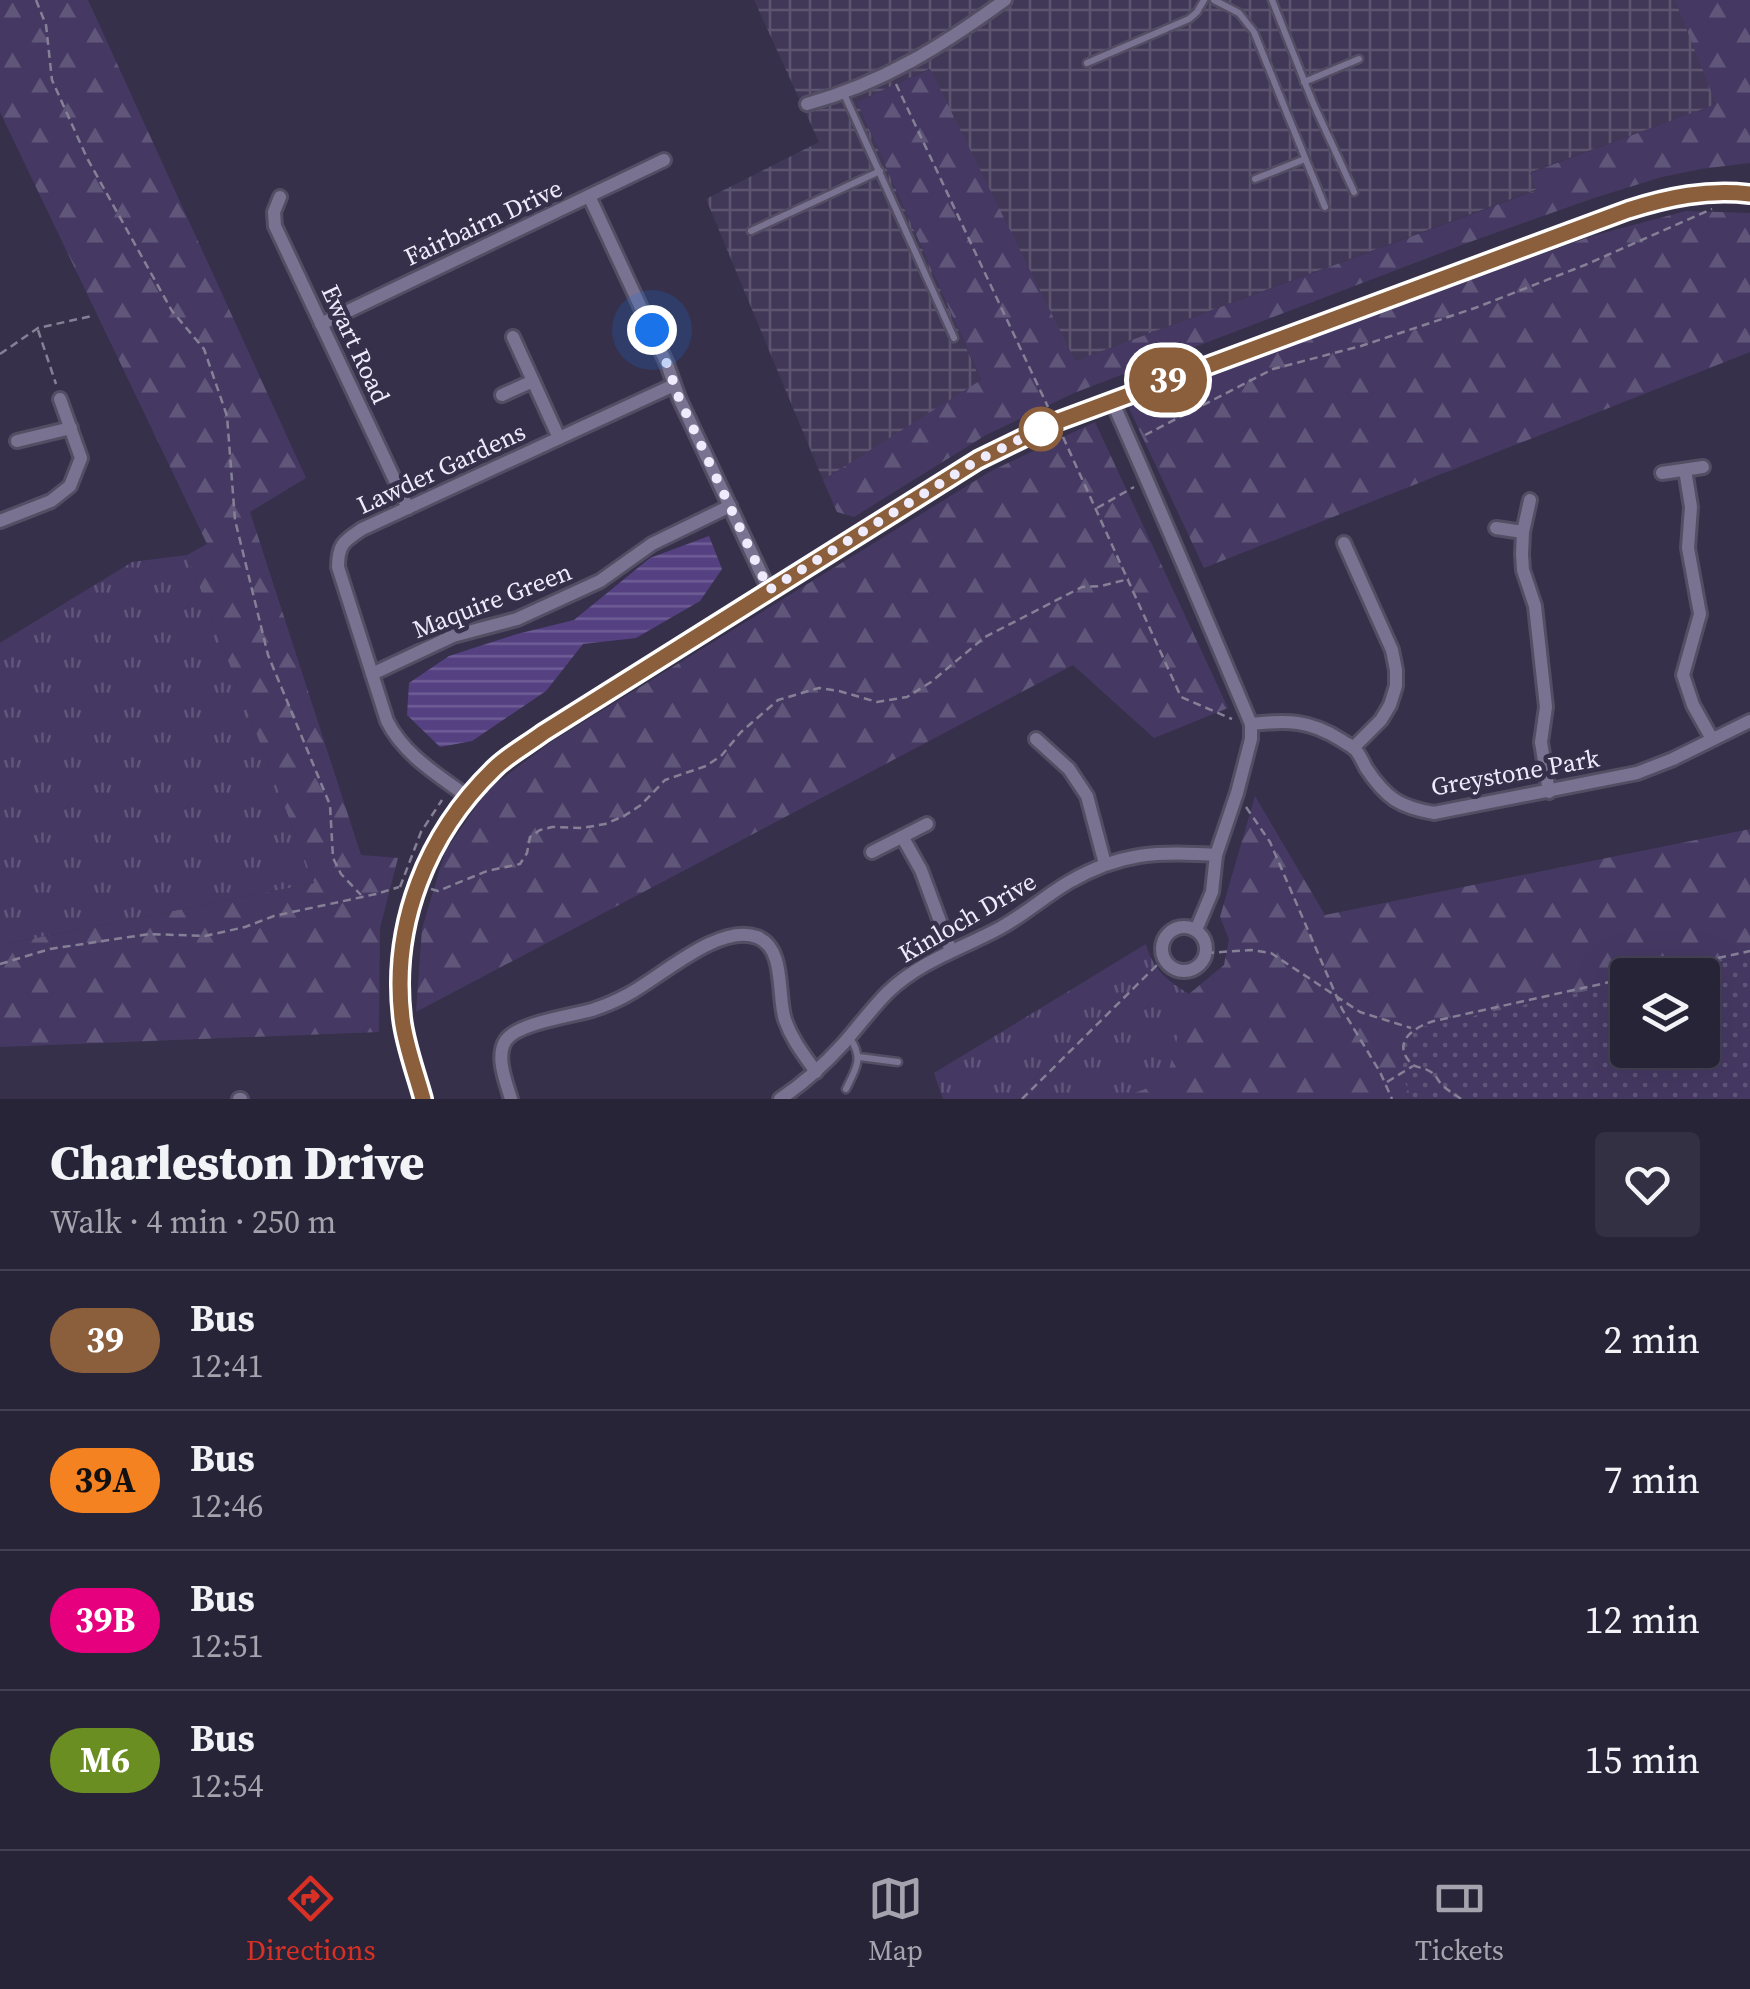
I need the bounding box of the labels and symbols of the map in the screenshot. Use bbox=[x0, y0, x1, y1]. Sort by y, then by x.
street label: Fairbairn Drive bbox=[399, 171, 567, 273]
street label: Ewart Road bbox=[314, 279, 398, 409]
your location bbox=[627, 305, 677, 355]
line badge: 39 bbox=[1123, 348, 1213, 412]
unlabelled marker bbox=[1020, 408, 1062, 450]
street label: Lawder Gardens bbox=[351, 414, 531, 522]
street label: Maquire Green bbox=[408, 554, 576, 646]
street label: Greystone Park bbox=[1428, 740, 1602, 804]
street label: Kinloch Drive bbox=[892, 864, 1042, 970]

